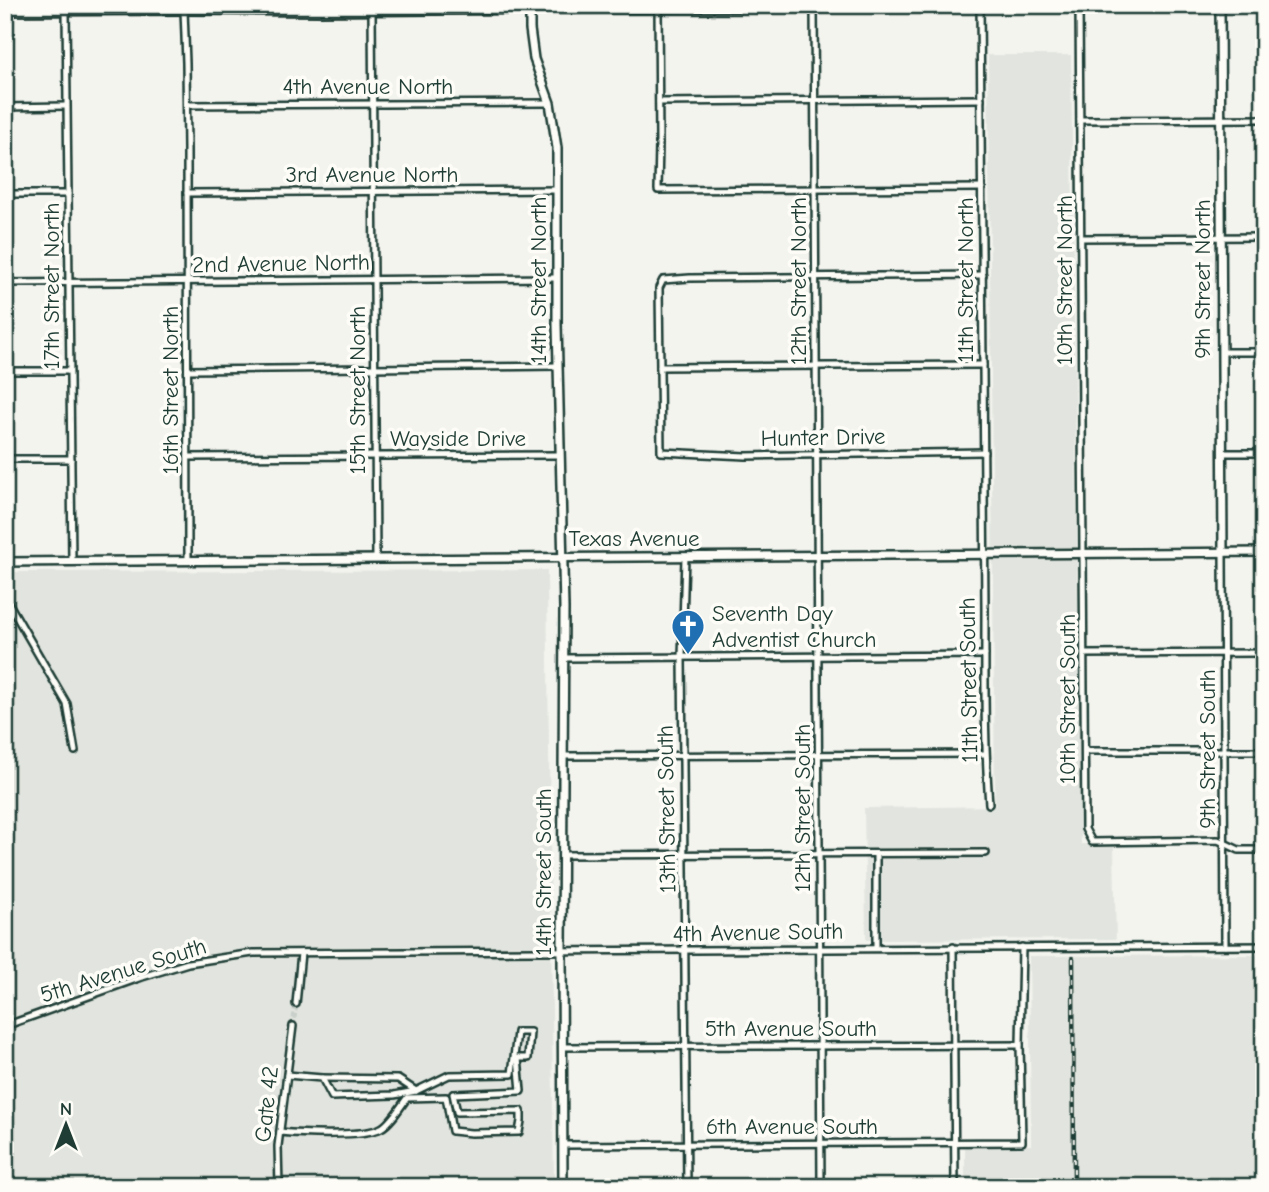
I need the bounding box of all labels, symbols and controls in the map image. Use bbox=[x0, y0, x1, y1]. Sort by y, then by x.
street label: 4th Avenue North bbox=[283, 73, 453, 100]
street label: 3rd Avenue North bbox=[285, 161, 459, 188]
street label: 10th Street North bbox=[1051, 195, 1078, 365]
street label: 14th Street North bbox=[525, 196, 552, 364]
street label: 12th Street North bbox=[785, 197, 812, 365]
street label: 11th Street North bbox=[952, 197, 979, 363]
street label: 9th Street North bbox=[1189, 199, 1216, 359]
street label: 17th Street North bbox=[38, 202, 65, 370]
street label: 2nd Avenue North bbox=[192, 248, 370, 279]
street label: 16th Street North bbox=[157, 306, 184, 474]
street label: 15th Street North bbox=[344, 306, 371, 474]
street label: Hunter Drive bbox=[760, 423, 886, 452]
street label: Wayside Drive bbox=[390, 425, 526, 452]
street label: Texas Avenue bbox=[568, 525, 700, 552]
street label: 11th Street South bbox=[954, 597, 983, 763]
place label: Seventh Day Adventist Church bbox=[712, 600, 877, 653]
church icon: Seventh Day Adventist Church bbox=[669, 607, 707, 656]
street label: 10th Street South bbox=[1054, 614, 1081, 784]
street label: 9th Street South bbox=[1194, 669, 1221, 829]
street label: 12th Street South bbox=[789, 724, 816, 892]
street label: 13th Street South bbox=[652, 725, 681, 893]
street label: 14th Street South bbox=[530, 788, 557, 956]
street label: 4th Avenue South bbox=[672, 918, 844, 947]
street label: 5th Avenue South bbox=[37, 932, 209, 1009]
street label: 5th Avenue South bbox=[705, 1015, 877, 1042]
street label: Gate 42 bbox=[249, 1065, 284, 1144]
north arrow bbox=[32, 1090, 102, 1160]
text: N bbox=[60, 1098, 72, 1120]
street label: 6th Avenue South bbox=[706, 1113, 878, 1140]

